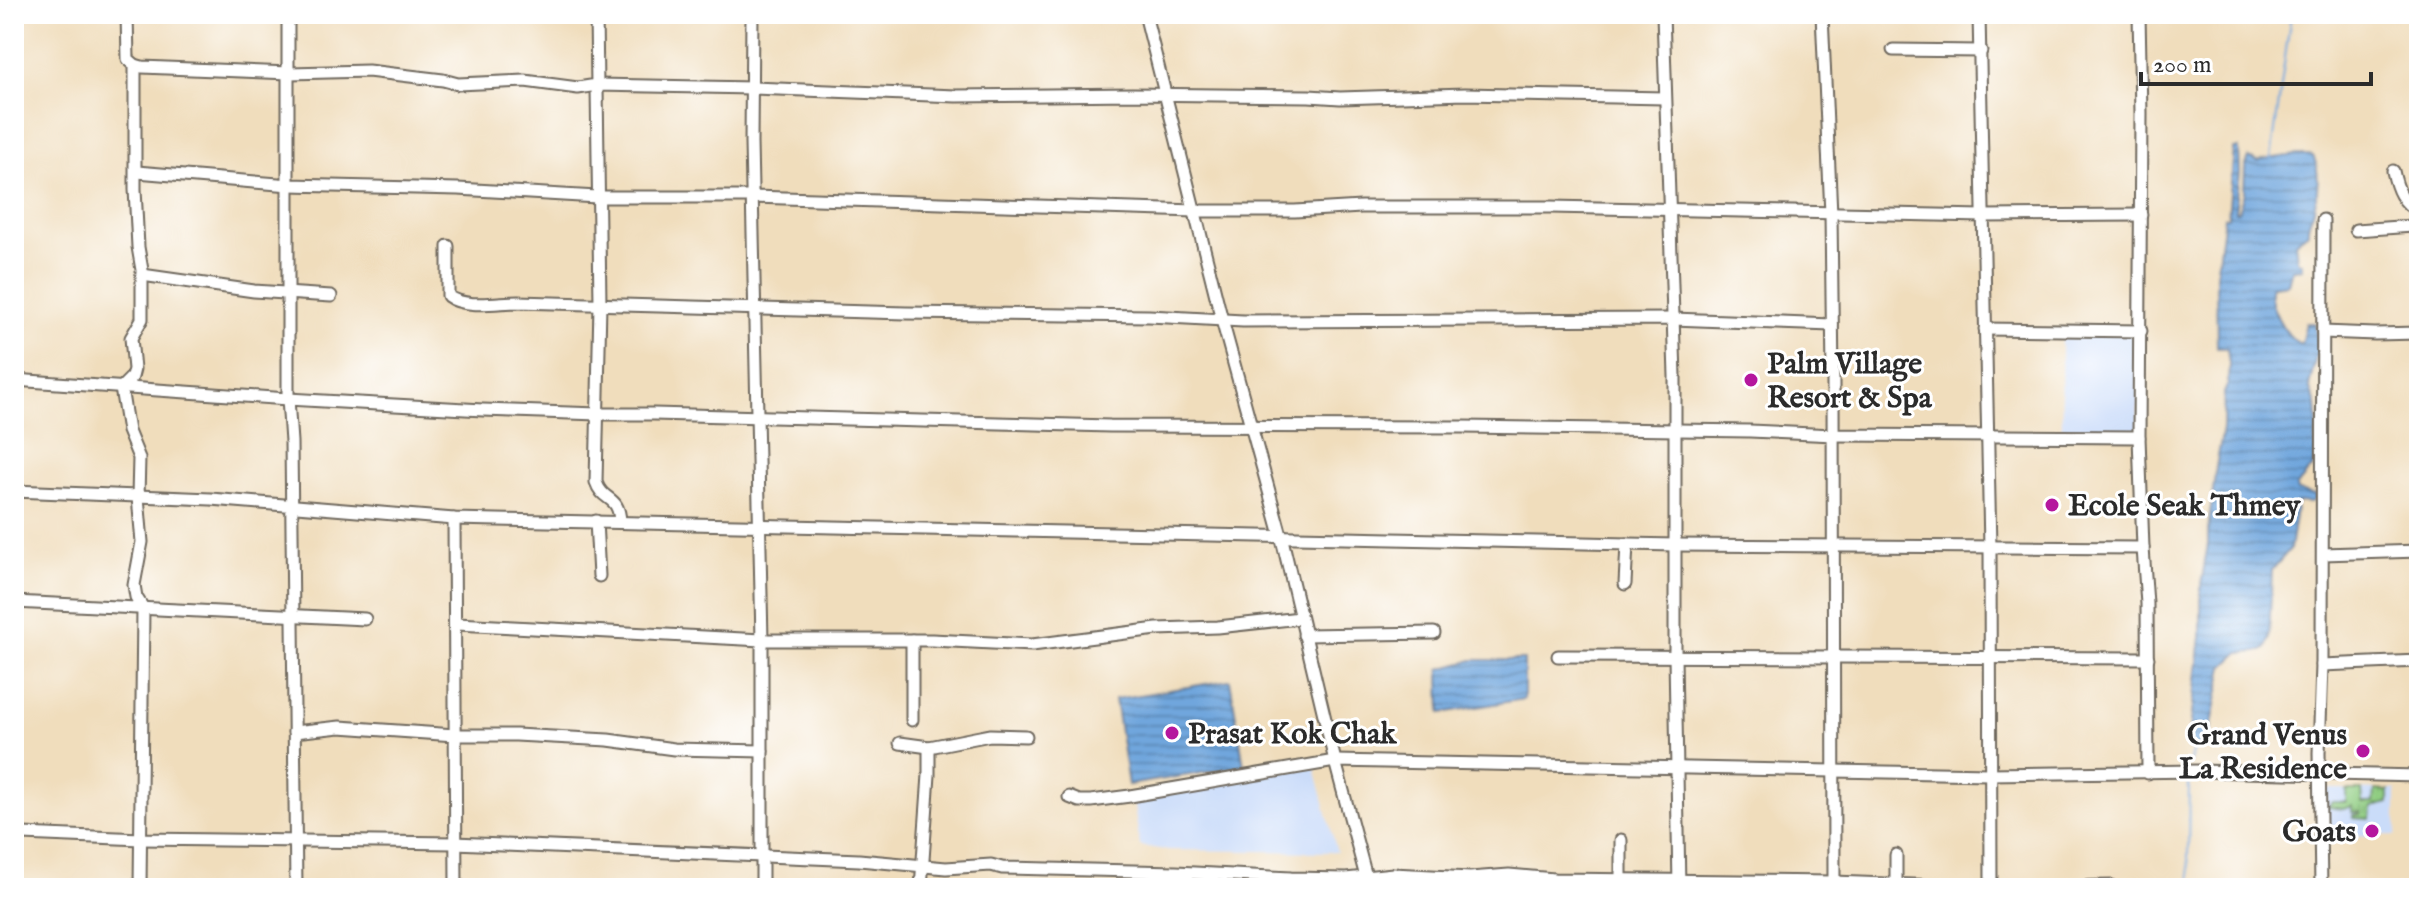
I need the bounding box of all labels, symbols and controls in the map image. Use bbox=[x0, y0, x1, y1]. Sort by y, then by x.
scale bar bbox=[2141, 36, 2371, 86]
text: 200 m bbox=[2153, 50, 2212, 81]
place label: Palm Village Resort & Spa bbox=[1767, 346, 1933, 418]
marker: Palm Village Resort & Spa bbox=[1742, 371, 1760, 389]
place label: Ecole Seak Thmey bbox=[2068, 488, 2302, 526]
marker: Ecole Seak Thmey bbox=[2043, 496, 2061, 514]
place label: Prasat Kok Chak bbox=[1188, 716, 1397, 754]
place label: Grand Venus La Residence bbox=[2179, 717, 2347, 789]
marker: Prasat Kok Chak bbox=[1163, 724, 1181, 742]
marker: Grand Venus La Residence bbox=[2354, 742, 2372, 760]
place label: Goats bbox=[2282, 814, 2356, 852]
marker: Goats bbox=[2363, 822, 2381, 840]

